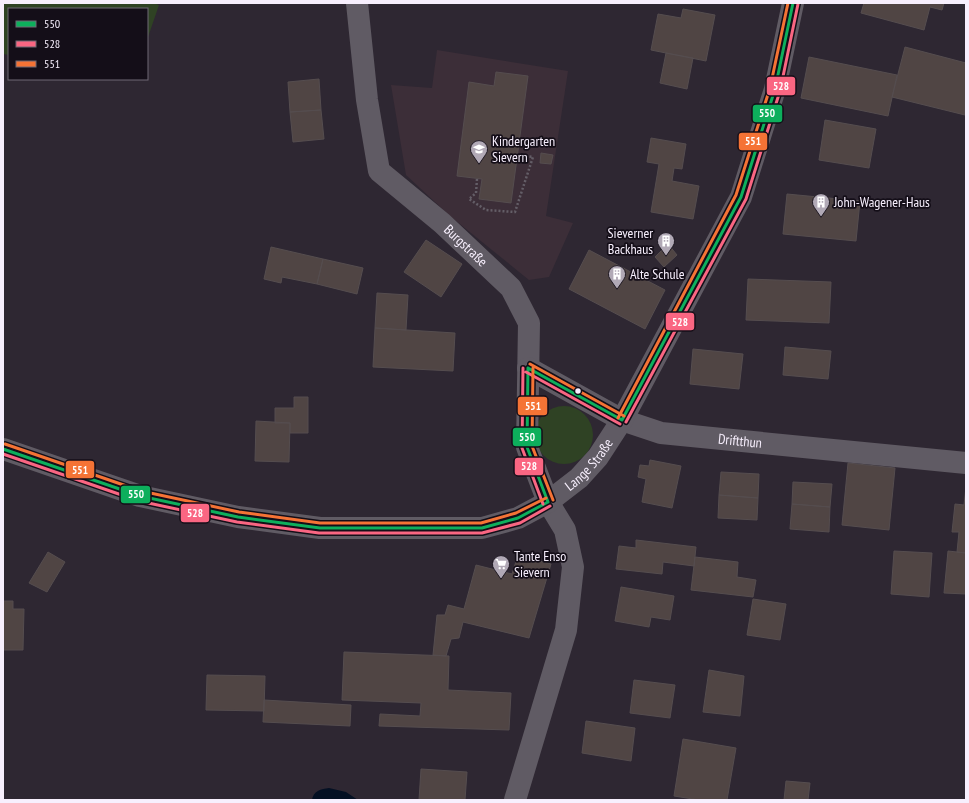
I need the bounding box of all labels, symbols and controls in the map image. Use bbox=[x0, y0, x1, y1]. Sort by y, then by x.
legend bbox=[8, 8, 148, 80]
text: 550 bbox=[44, 16, 60, 31]
text: 528 bbox=[44, 36, 60, 51]
text: 551 bbox=[44, 56, 60, 71]
line badge: 528 bbox=[766, 76, 796, 96]
text: 528 bbox=[773, 79, 789, 93]
line badge: 550 bbox=[752, 104, 783, 123]
text: 550 bbox=[759, 106, 775, 120]
place label: Kindergarten Sievern bbox=[492, 132, 555, 166]
line badge: 551 bbox=[738, 132, 768, 151]
text: 551 bbox=[745, 134, 761, 148]
school or university icon: Kindergarten Sievern bbox=[469, 139, 489, 164]
building icon: John-Wagener-Haus bbox=[811, 192, 831, 217]
place label: John-Wagener-Haus bbox=[833, 193, 930, 211]
street label: Burgstraße bbox=[440, 221, 492, 270]
place label: Sieverner Backhaus bbox=[608, 224, 653, 258]
building icon: Sieverner Backhaus bbox=[656, 231, 676, 256]
building icon: Alte Schule bbox=[607, 264, 627, 289]
place label: Alte Schule bbox=[630, 265, 685, 283]
line badge: 528 bbox=[665, 312, 695, 331]
text: 528 bbox=[672, 315, 688, 329]
unlabelled marker bbox=[573, 386, 583, 396]
line badge: 551 bbox=[517, 396, 548, 416]
text: 551 bbox=[525, 399, 541, 413]
line badge: 550 bbox=[512, 427, 542, 447]
text: 550 bbox=[519, 430, 535, 444]
street label: Driftthun bbox=[717, 430, 763, 452]
street label: Lange Straße bbox=[561, 435, 617, 495]
line badge: 528 bbox=[514, 457, 544, 476]
text: 528 bbox=[521, 459, 537, 473]
line badge: 551 bbox=[65, 460, 95, 479]
text: 551 bbox=[72, 463, 88, 477]
line badge: 550 bbox=[120, 485, 151, 504]
text: 550 bbox=[128, 487, 144, 501]
line badge: 528 bbox=[180, 503, 210, 523]
text: 528 bbox=[187, 506, 203, 520]
place label: Tante Enso Sievern bbox=[514, 547, 566, 581]
supermarket icon: Tante Enso Sievern bbox=[491, 554, 511, 579]

